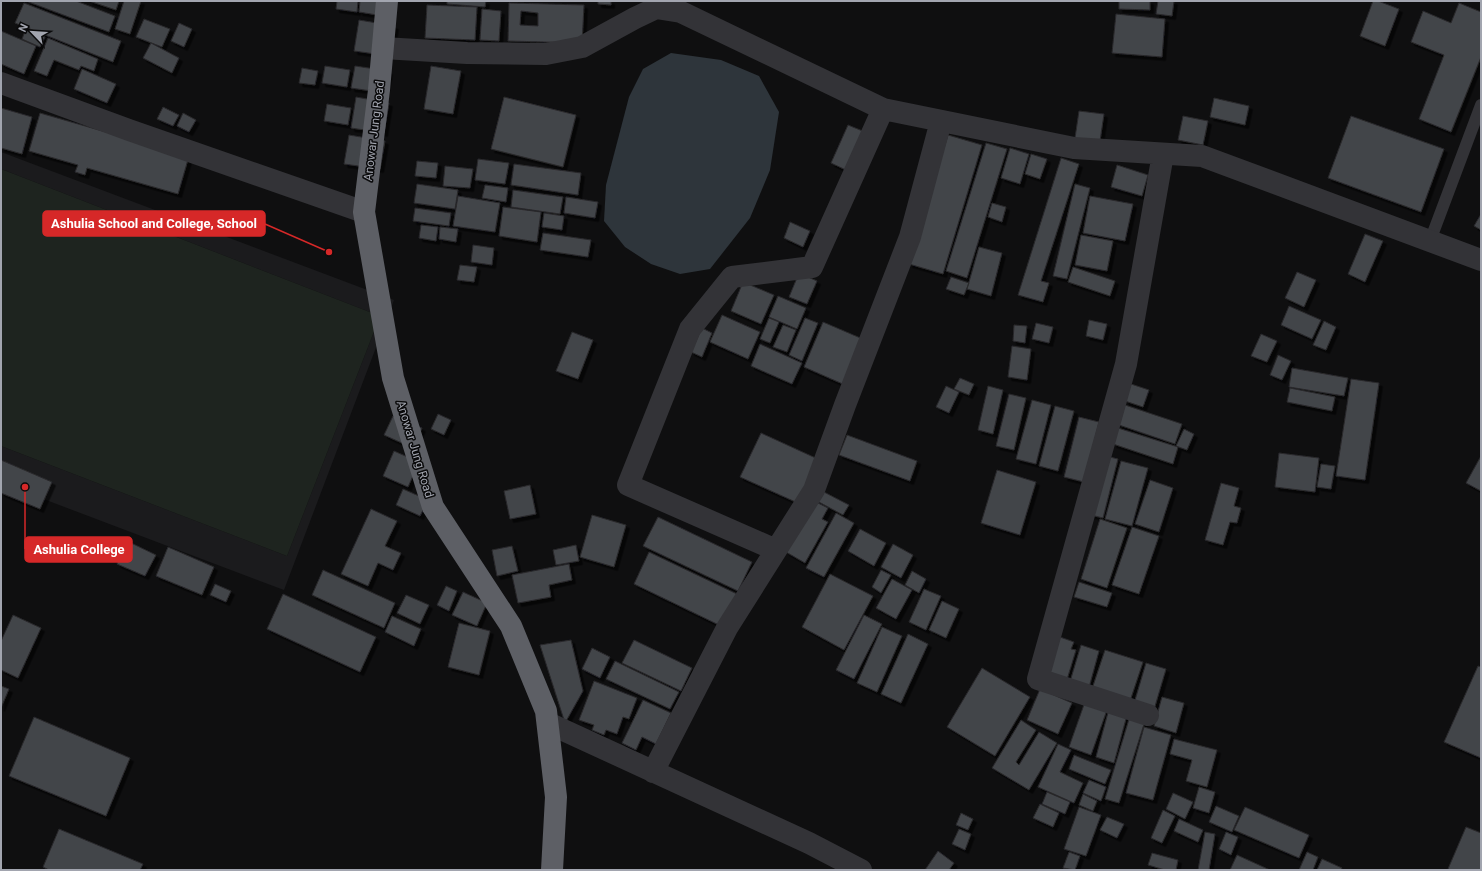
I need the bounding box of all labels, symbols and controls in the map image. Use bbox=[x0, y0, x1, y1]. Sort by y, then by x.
north arrow bbox=[12, 12, 52, 52]
text: N bbox=[16, 22, 31, 34]
street label: Anowar Jung Road bbox=[361, 80, 387, 182]
callout: Ashulia School and College, School bbox=[43, 211, 265, 236]
text: Ashulia School and College, School bbox=[51, 216, 257, 231]
street label: Anowar Jung Road bbox=[394, 399, 436, 499]
callout: Ashulia College bbox=[25, 537, 132, 562]
text: Ashulia College bbox=[33, 542, 125, 557]

